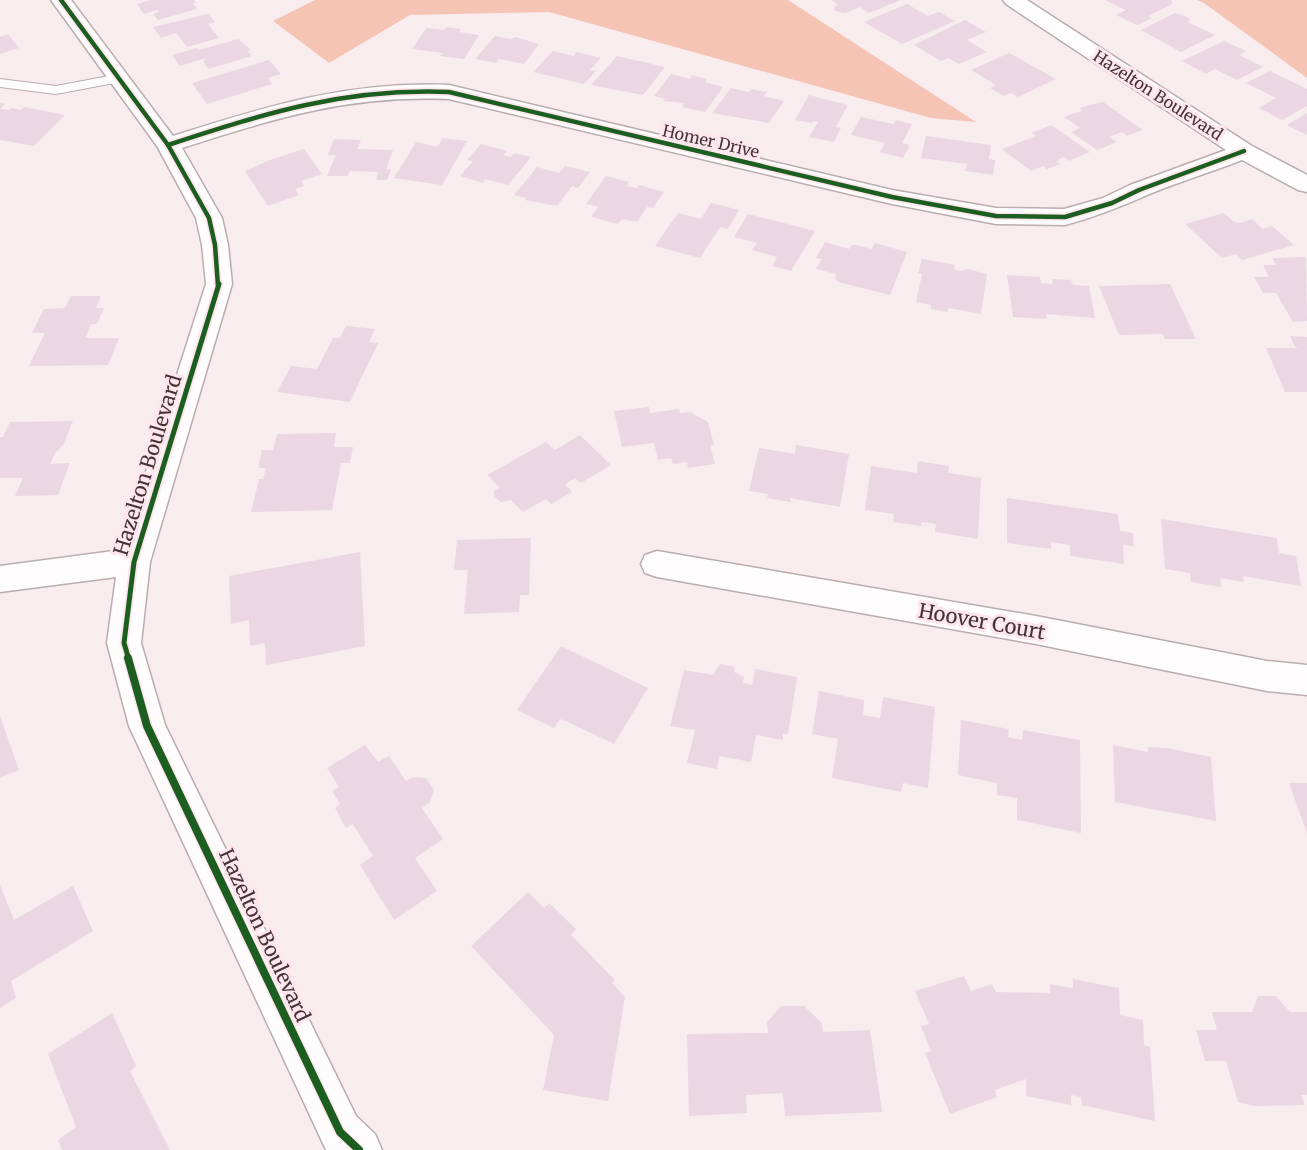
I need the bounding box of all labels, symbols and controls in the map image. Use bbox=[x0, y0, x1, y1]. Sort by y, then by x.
street label: Hazelton Boulevard bbox=[1089, 46, 1227, 145]
street label: Homer Drive bbox=[661, 120, 761, 162]
street label: Hazelton Boulevard bbox=[108, 371, 186, 559]
street label: Hoover Court bbox=[917, 598, 1048, 645]
street label: Hazelton Boulevard bbox=[214, 844, 316, 1026]

